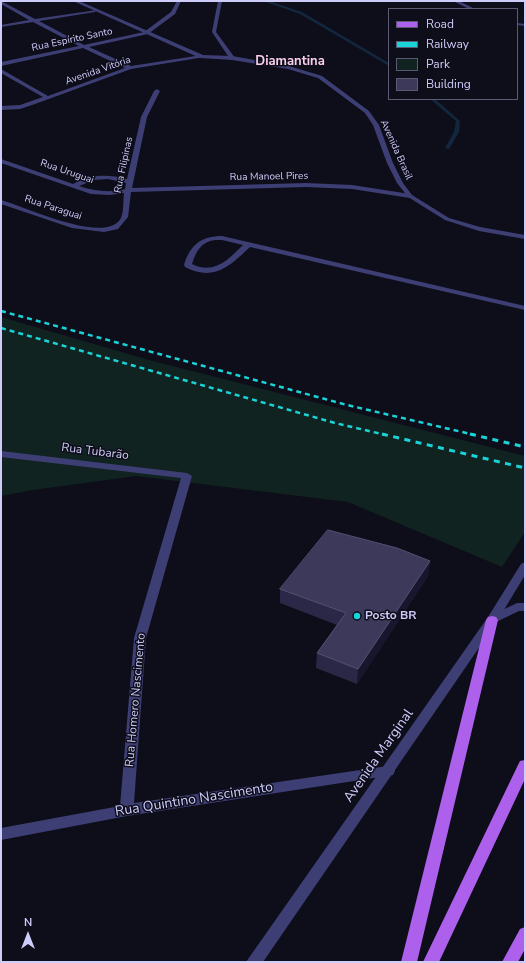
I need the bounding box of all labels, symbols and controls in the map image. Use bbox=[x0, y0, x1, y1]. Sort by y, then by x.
legend bbox=[388, 8, 518, 100]
text: Road bbox=[426, 16, 454, 32]
street label: Rua Espírito Santo bbox=[30, 26, 114, 54]
text: Railway bbox=[426, 36, 469, 52]
street label: Avenida Vitória bbox=[64, 54, 132, 88]
district label: Diamantina bbox=[255, 54, 325, 70]
text: Park bbox=[426, 56, 450, 72]
text: Building bbox=[426, 76, 471, 92]
street label: Avenida Brasil bbox=[377, 118, 415, 182]
street label: Rua Filipinas bbox=[112, 136, 136, 194]
street label: Rua Uruguai bbox=[39, 157, 95, 187]
street label: Rua Manoel Pires bbox=[230, 170, 308, 184]
street label: Rua Paraguai bbox=[23, 193, 83, 223]
street label: Rua Tubarão bbox=[60, 441, 130, 463]
place label: Posto BR bbox=[365, 609, 416, 623]
marker: Posto BR bbox=[352, 611, 362, 621]
street label: Rua Homero Nascimento bbox=[123, 632, 149, 768]
street label: Avenida Marginal bbox=[341, 706, 417, 806]
street label: Rua Quintino Nascimento bbox=[114, 779, 274, 821]
north arrow bbox=[8, 915, 48, 955]
text: N bbox=[24, 915, 32, 930]

